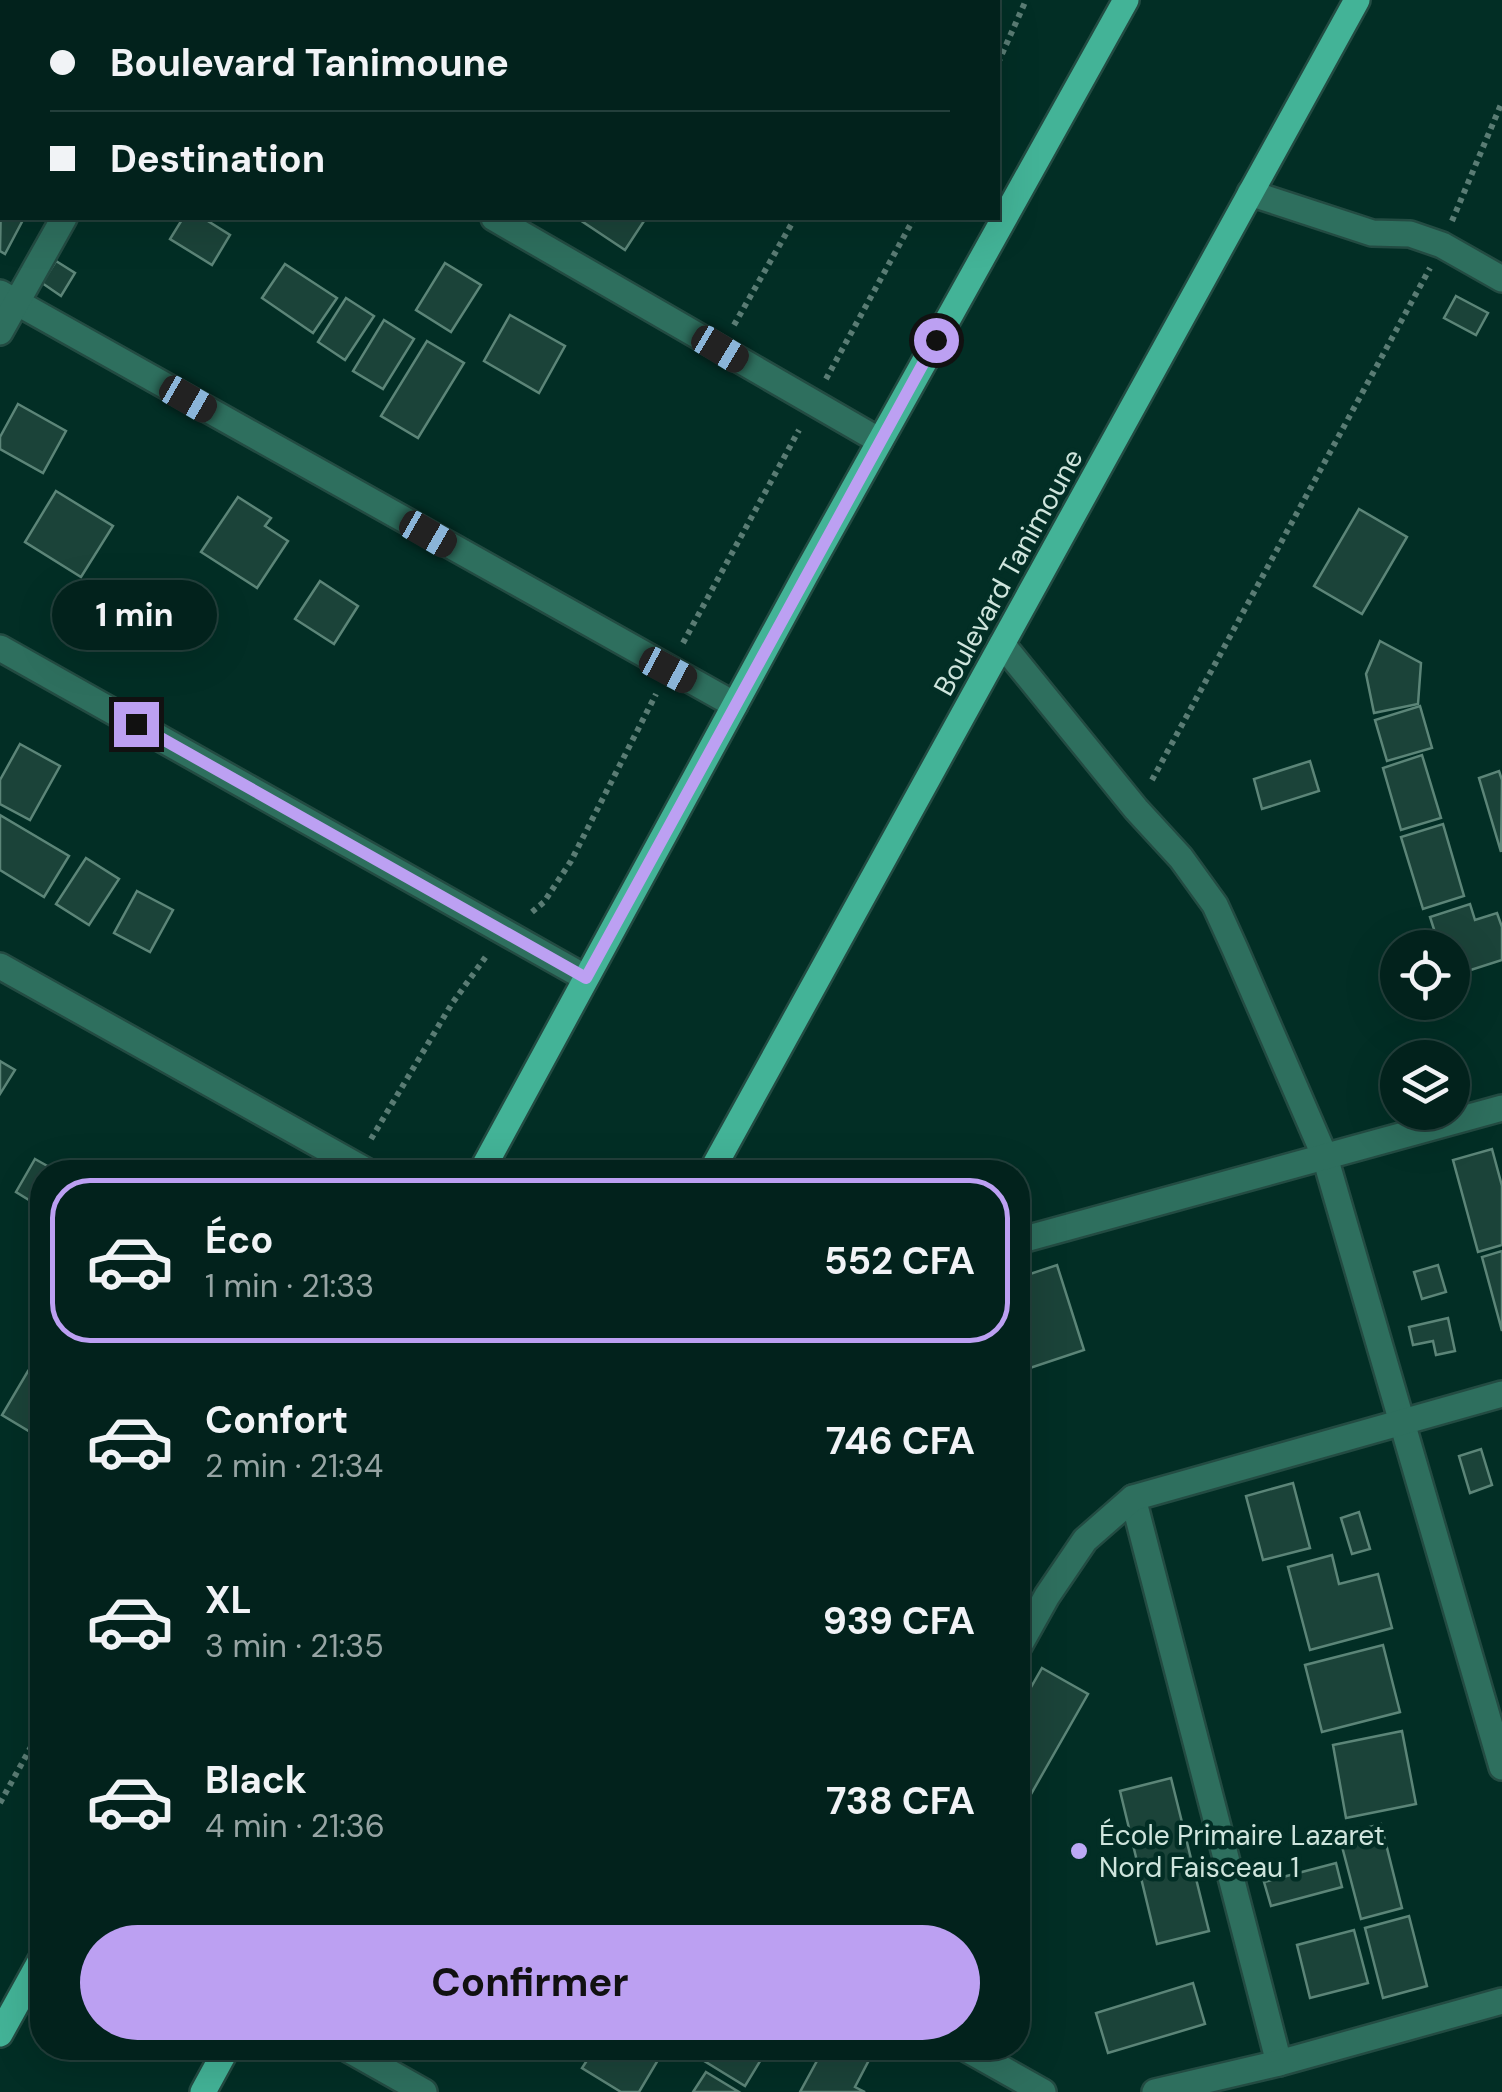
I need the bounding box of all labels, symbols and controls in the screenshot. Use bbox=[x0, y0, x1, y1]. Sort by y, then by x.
text: Boulevard Tanimoune bbox=[110, 38, 509, 88]
text: Destination bbox=[110, 134, 325, 184]
route start bbox=[914, 318, 959, 363]
car bbox=[687, 321, 753, 377]
car bbox=[155, 371, 221, 427]
street label: Boulevard Tanimoune bbox=[925, 442, 1092, 702]
car bbox=[395, 506, 461, 562]
callout: 1 min bbox=[54, 579, 218, 649]
text: 1 min bbox=[96, 594, 173, 636]
car bbox=[634, 643, 702, 697]
route end bbox=[114, 702, 159, 747]
map controls bbox=[1380, 930, 1470, 1130]
button: locate bbox=[1380, 930, 1470, 1020]
button: layers bbox=[1380, 1040, 1470, 1130]
text: Éco bbox=[205, 1215, 273, 1265]
icon: car bbox=[85, 1216, 175, 1306]
text: 552 CFA bbox=[824, 1236, 975, 1286]
text: 1 min · 21:33 bbox=[205, 1265, 374, 1307]
text: Confort bbox=[205, 1395, 348, 1445]
icon: car bbox=[85, 1396, 175, 1486]
text: 746 CFA bbox=[826, 1416, 975, 1466]
text: 2 min · 21:34 bbox=[205, 1445, 383, 1487]
text: XL bbox=[205, 1575, 252, 1625]
icon: car bbox=[85, 1576, 175, 1666]
text: 939 CFA bbox=[823, 1596, 975, 1646]
text: 3 min · 21:35 bbox=[205, 1625, 384, 1667]
text: Black bbox=[205, 1755, 307, 1805]
icon: car bbox=[85, 1756, 175, 1846]
text: 738 CFA bbox=[826, 1776, 975, 1826]
text: 4 min · 21:36 bbox=[205, 1805, 385, 1847]
place label: École Primaire Lazaret Nord Faisceau 1 bbox=[1099, 1817, 1385, 1886]
marker: École Primaire Lazaret Nord Faisceau 1 bbox=[1068, 1840, 1090, 1862]
button: Confirmer bbox=[80, 1925, 980, 2040]

